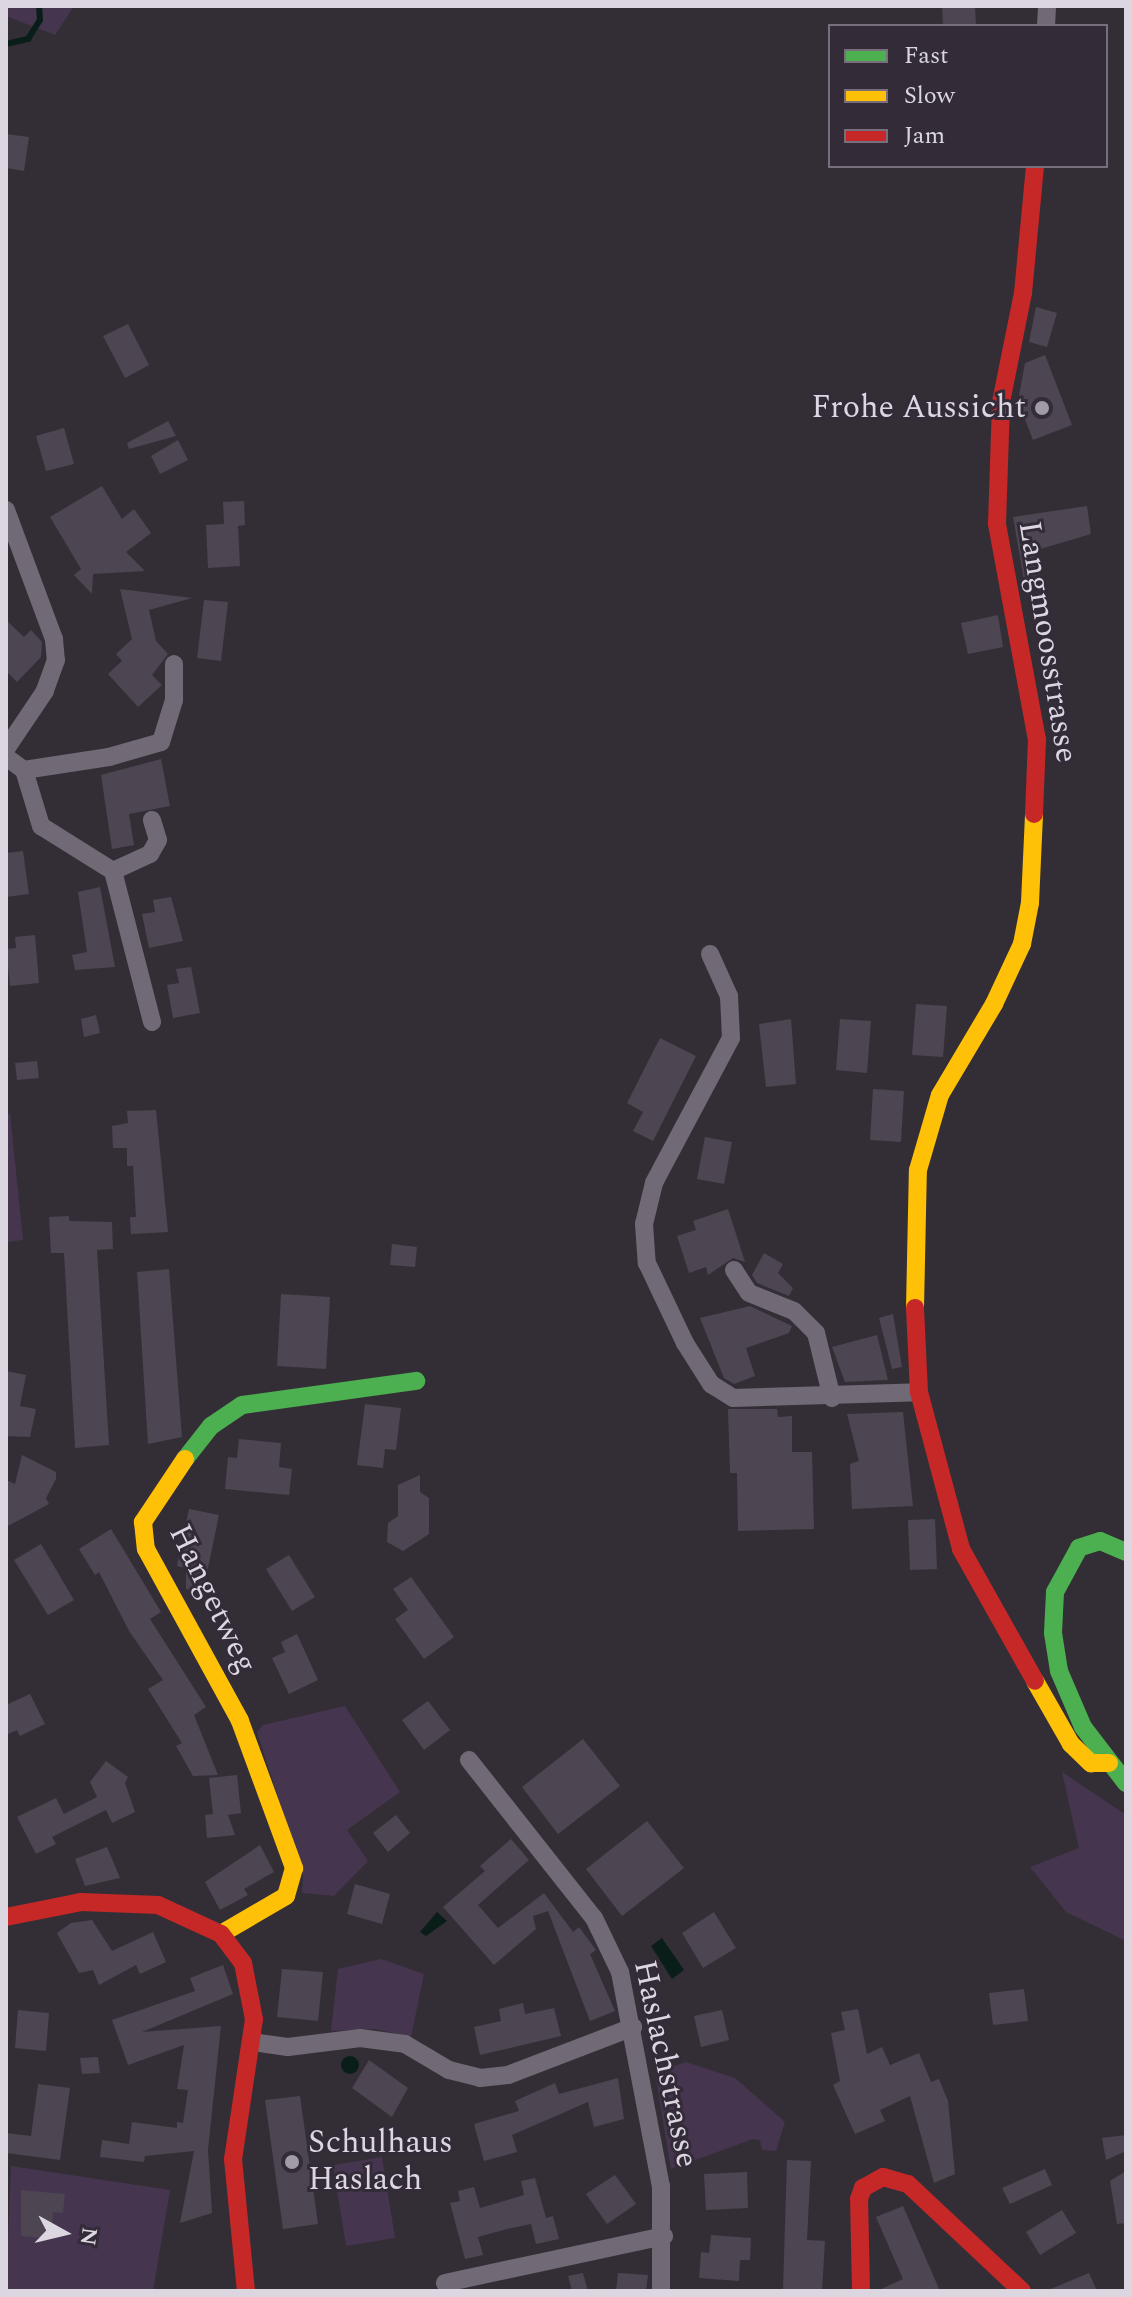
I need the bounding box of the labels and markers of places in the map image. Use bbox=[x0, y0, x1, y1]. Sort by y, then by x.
place label: Frohe Aussicht bbox=[811, 389, 1026, 427]
marker: Frohe Aussicht bbox=[1033, 399, 1051, 417]
place label: Schulhaus Haslach bbox=[308, 2125, 453, 2200]
marker: Schulhaus Haslach bbox=[283, 2153, 301, 2171]

